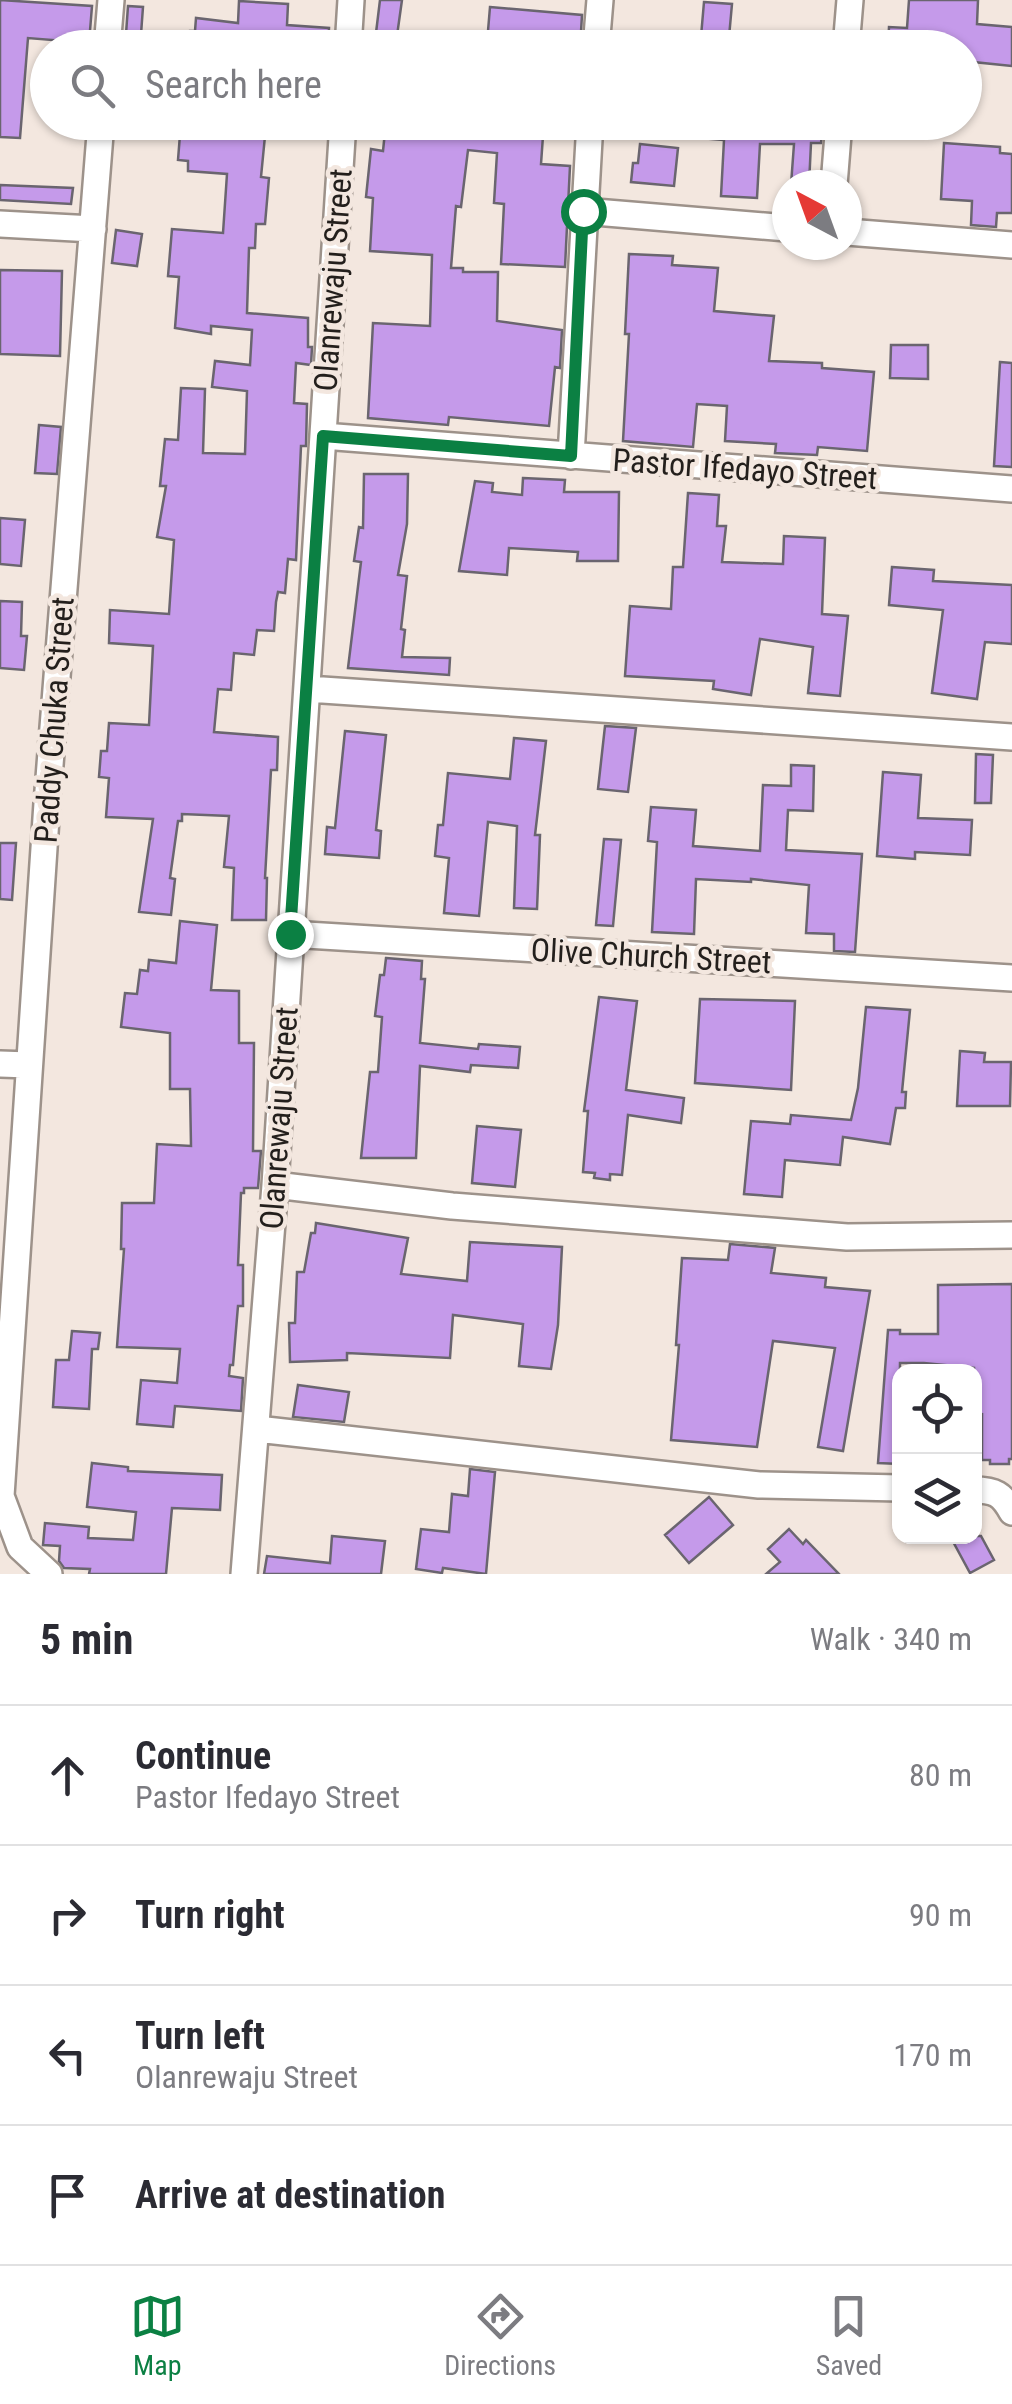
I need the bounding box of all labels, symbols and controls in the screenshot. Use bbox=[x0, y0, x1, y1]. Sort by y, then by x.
search box bbox=[30, 30, 982, 140]
icon: search bbox=[65, 58, 120, 113]
text: Search here bbox=[145, 63, 322, 107]
street label: Olanrewaju Street bbox=[306, 167, 360, 393]
north arrow bbox=[772, 170, 862, 260]
route start bbox=[561, 189, 607, 235]
street label: Pastor Ifedayo Street bbox=[611, 441, 879, 497]
street label: Paddy Chuka Street bbox=[26, 596, 82, 844]
route end bbox=[268, 912, 314, 958]
street label: Olive Church Street bbox=[530, 931, 772, 981]
street label: Olanrewaju Street bbox=[252, 1005, 306, 1231]
map controls bbox=[892, 1364, 982, 1544]
button: locate bbox=[892, 1364, 982, 1454]
button: layers bbox=[892, 1454, 982, 1544]
text: 5 min bbox=[40, 1615, 133, 1664]
text: Walk · 340 m bbox=[810, 1620, 972, 1658]
text: Continue bbox=[135, 1734, 271, 1778]
icon: ahead bbox=[40, 1748, 95, 1803]
text: 80 m bbox=[909, 1756, 972, 1794]
text: Pastor Ifedayo Street bbox=[135, 1778, 400, 1816]
icon: right bbox=[40, 1888, 95, 1943]
text: Turn right bbox=[135, 1893, 285, 1937]
text: 90 m bbox=[909, 1896, 972, 1934]
text: Turn left bbox=[135, 2014, 265, 2058]
icon: left bbox=[40, 2028, 95, 2083]
text: 170 m bbox=[893, 2036, 972, 2074]
text: Olanrewaju Street bbox=[135, 2058, 358, 2096]
icon: arrive bbox=[40, 2168, 95, 2223]
text: Arrive at destination bbox=[135, 2173, 445, 2217]
tab: Map bbox=[130, 2289, 185, 2382]
tab: Directions bbox=[444, 2289, 556, 2382]
tab: Saved bbox=[816, 2289, 882, 2382]

